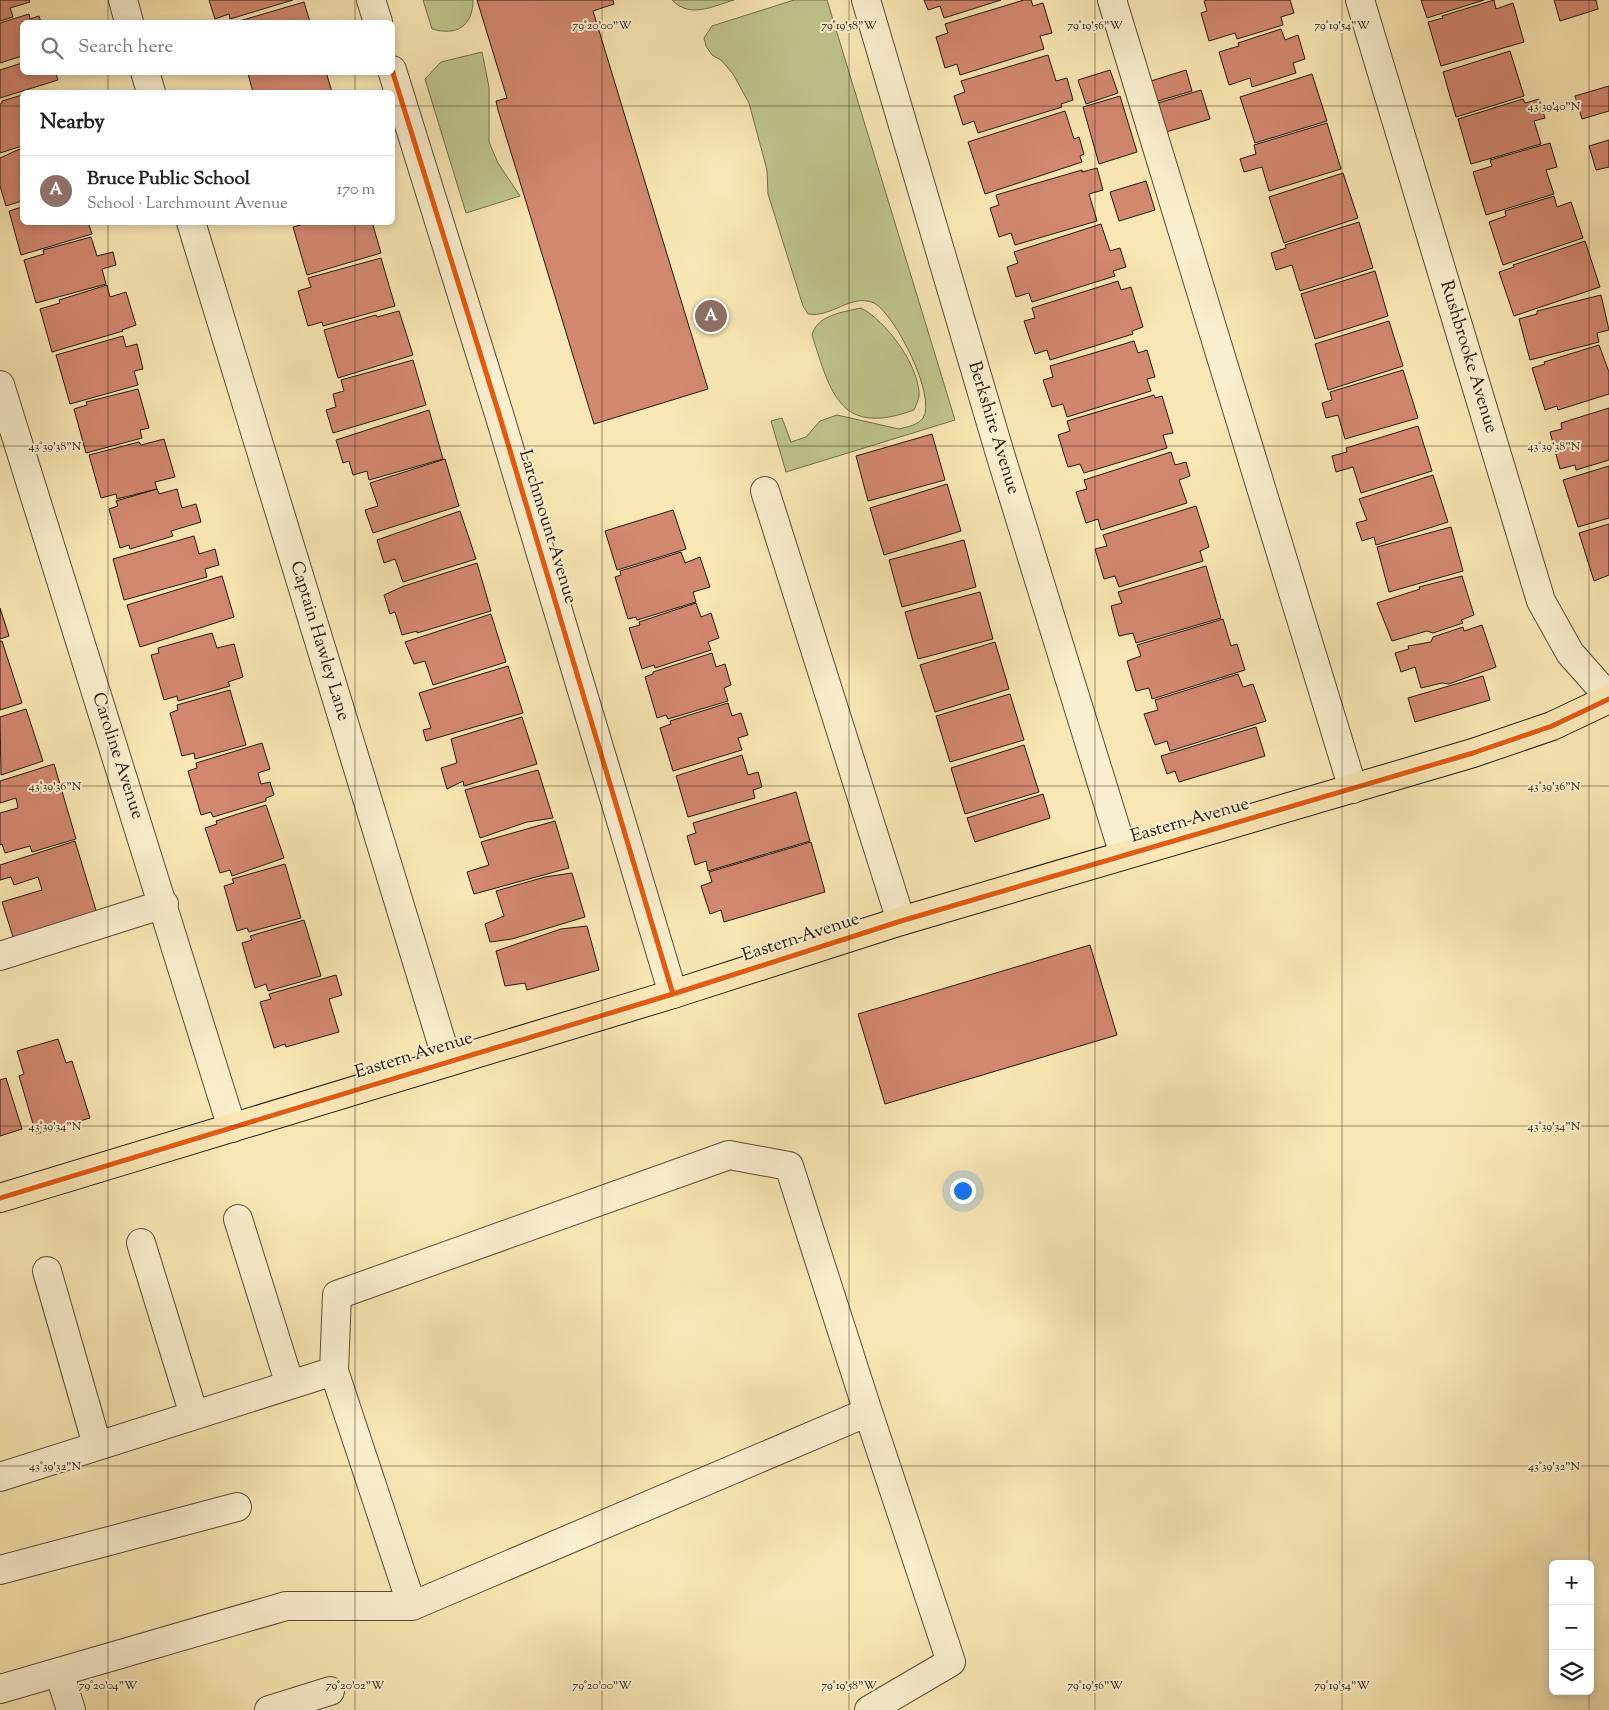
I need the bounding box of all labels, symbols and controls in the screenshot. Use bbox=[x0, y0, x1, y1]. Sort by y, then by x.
text: 79°20'00"W bbox=[572, 17, 632, 35]
text: 79°19'58"W bbox=[821, 17, 878, 35]
text: 79°19'56"W bbox=[1067, 17, 1123, 35]
text: 79°19'54"W bbox=[1314, 17, 1370, 35]
search box bbox=[20, 20, 395, 75]
icon: search bbox=[38, 34, 66, 62]
text: Search here bbox=[78, 34, 173, 61]
text: 43°39'40"N bbox=[1528, 98, 1581, 116]
text: Nearby bbox=[40, 108, 105, 138]
text: Bruce Public School bbox=[87, 166, 250, 193]
text: A bbox=[50, 179, 63, 202]
text: 170 m bbox=[337, 179, 375, 202]
text: School · Larchmount Avenue bbox=[87, 193, 288, 216]
street label: Rushbrooke Avenue bbox=[1432, 278, 1504, 436]
pin: A bbox=[695, 297, 727, 335]
street label: Berkshire Avenue bbox=[960, 358, 1026, 498]
text: 43°39'38"N bbox=[29, 438, 82, 456]
text: 43°39'38"N bbox=[1528, 438, 1581, 456]
street label: Larchmount Avenue bbox=[511, 447, 583, 607]
street label: Captain Hawley Lane bbox=[282, 558, 356, 724]
street label: Caroline Avenue bbox=[84, 689, 150, 823]
text: 43°39'36"N bbox=[29, 778, 82, 796]
text: 43°39'36"N bbox=[1528, 778, 1581, 796]
street label: Eastern Avenue bbox=[1128, 792, 1252, 850]
street label: Eastern Avenue bbox=[739, 907, 863, 969]
street label: Eastern Avenue bbox=[352, 1026, 476, 1086]
text: 43°39'34"N bbox=[29, 1118, 82, 1136]
text: 43°39'34"N bbox=[1528, 1118, 1581, 1136]
your location bbox=[950, 1178, 976, 1204]
text: 43°39'32"N bbox=[29, 1458, 82, 1476]
text: 43°39'32"N bbox=[1528, 1458, 1581, 1476]
map controls bbox=[1549, 1560, 1594, 1695]
button: + bbox=[1549, 1560, 1594, 1605]
button: − bbox=[1549, 1605, 1594, 1650]
button: layers bbox=[1549, 1650, 1594, 1695]
text: 79°20'04"W bbox=[79, 1677, 138, 1695]
text: 79°20'02"W bbox=[326, 1677, 385, 1695]
text: 79°20'00"W bbox=[572, 1677, 632, 1695]
text: 79°19'58"W bbox=[821, 1677, 878, 1695]
text: 79°19'56"W bbox=[1067, 1677, 1123, 1695]
text: 79°19'54"W bbox=[1314, 1677, 1370, 1695]

